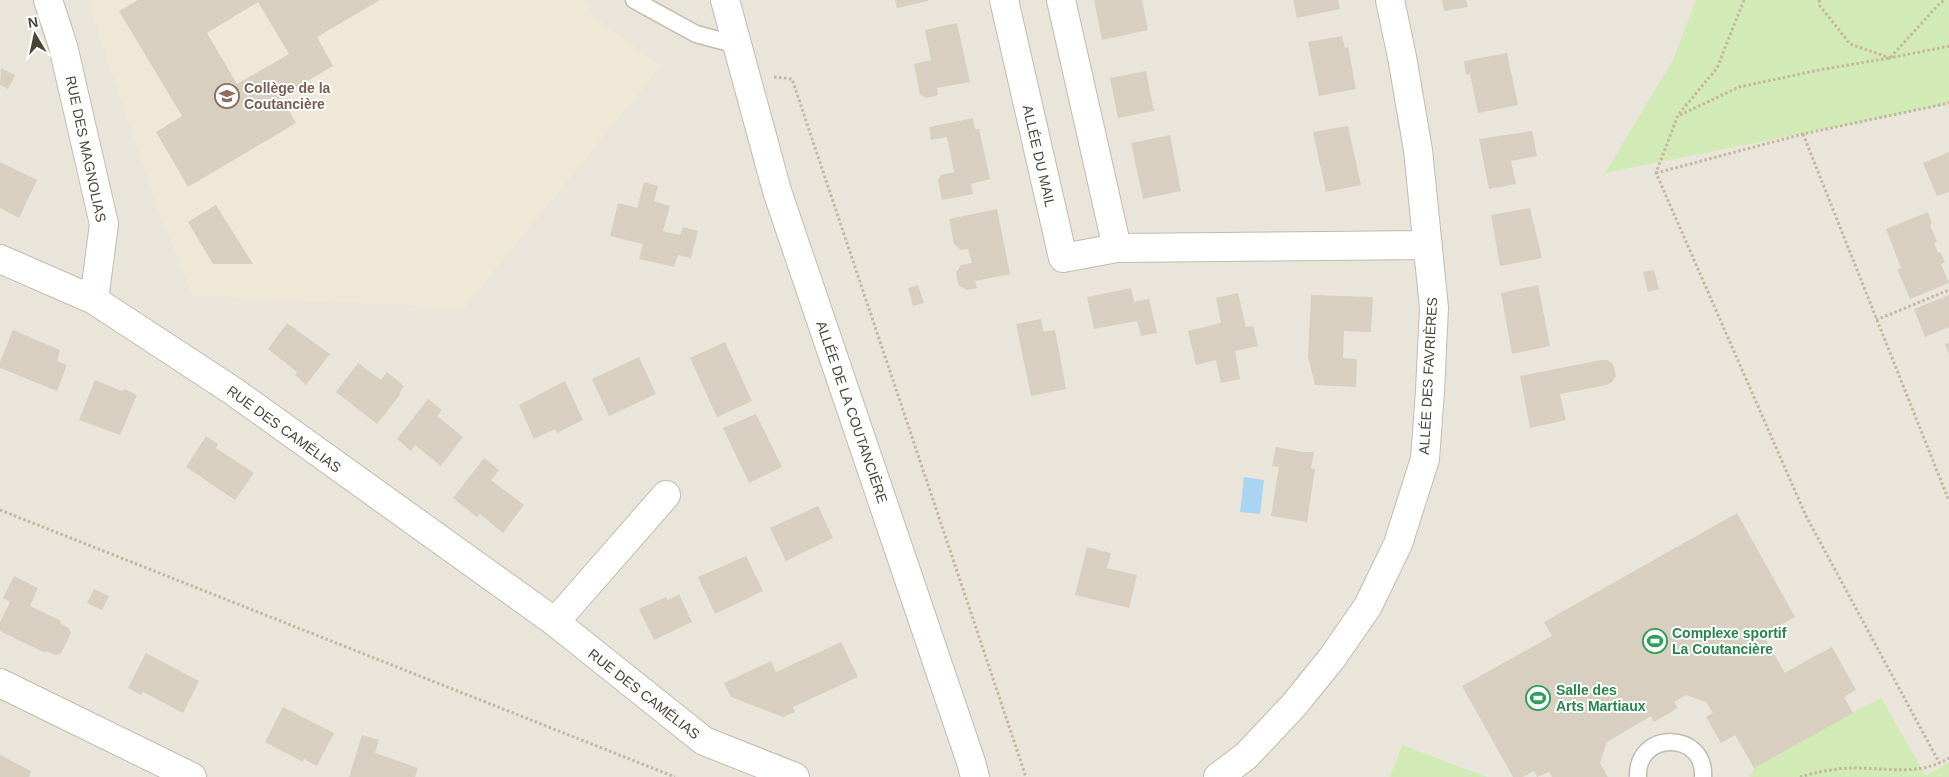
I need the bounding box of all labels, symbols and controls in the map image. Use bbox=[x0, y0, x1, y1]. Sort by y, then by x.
north arrow bbox=[10, 10, 60, 60]
text: N bbox=[27, 13, 39, 31]
street label: RUE DES MAGNOLIAS bbox=[63, 74, 109, 224]
place label: Collège de la Coutancière bbox=[244, 80, 331, 112]
school or university icon: Collège de la Coutancière bbox=[214, 83, 240, 109]
street label: ALLÉE DU MAIL bbox=[1019, 103, 1059, 209]
street label: ALLÉE DES FAVRIÈRES bbox=[1416, 297, 1440, 455]
street label: ALLÉE DE LA COUTANCIÈRE bbox=[813, 319, 891, 505]
street label: RUE DES CAMÉLIAS bbox=[224, 382, 344, 476]
place label: Complexe sportif La Coutancière bbox=[1672, 625, 1787, 657]
sports icon: Complexe sportif La Coutancière bbox=[1642, 628, 1668, 654]
street label: RUE DES CAMÉLIAS bbox=[585, 646, 703, 742]
place label: Salle des Arts Martiaux bbox=[1556, 682, 1646, 714]
sports icon: Salle des Arts Martiaux bbox=[1525, 685, 1551, 711]

